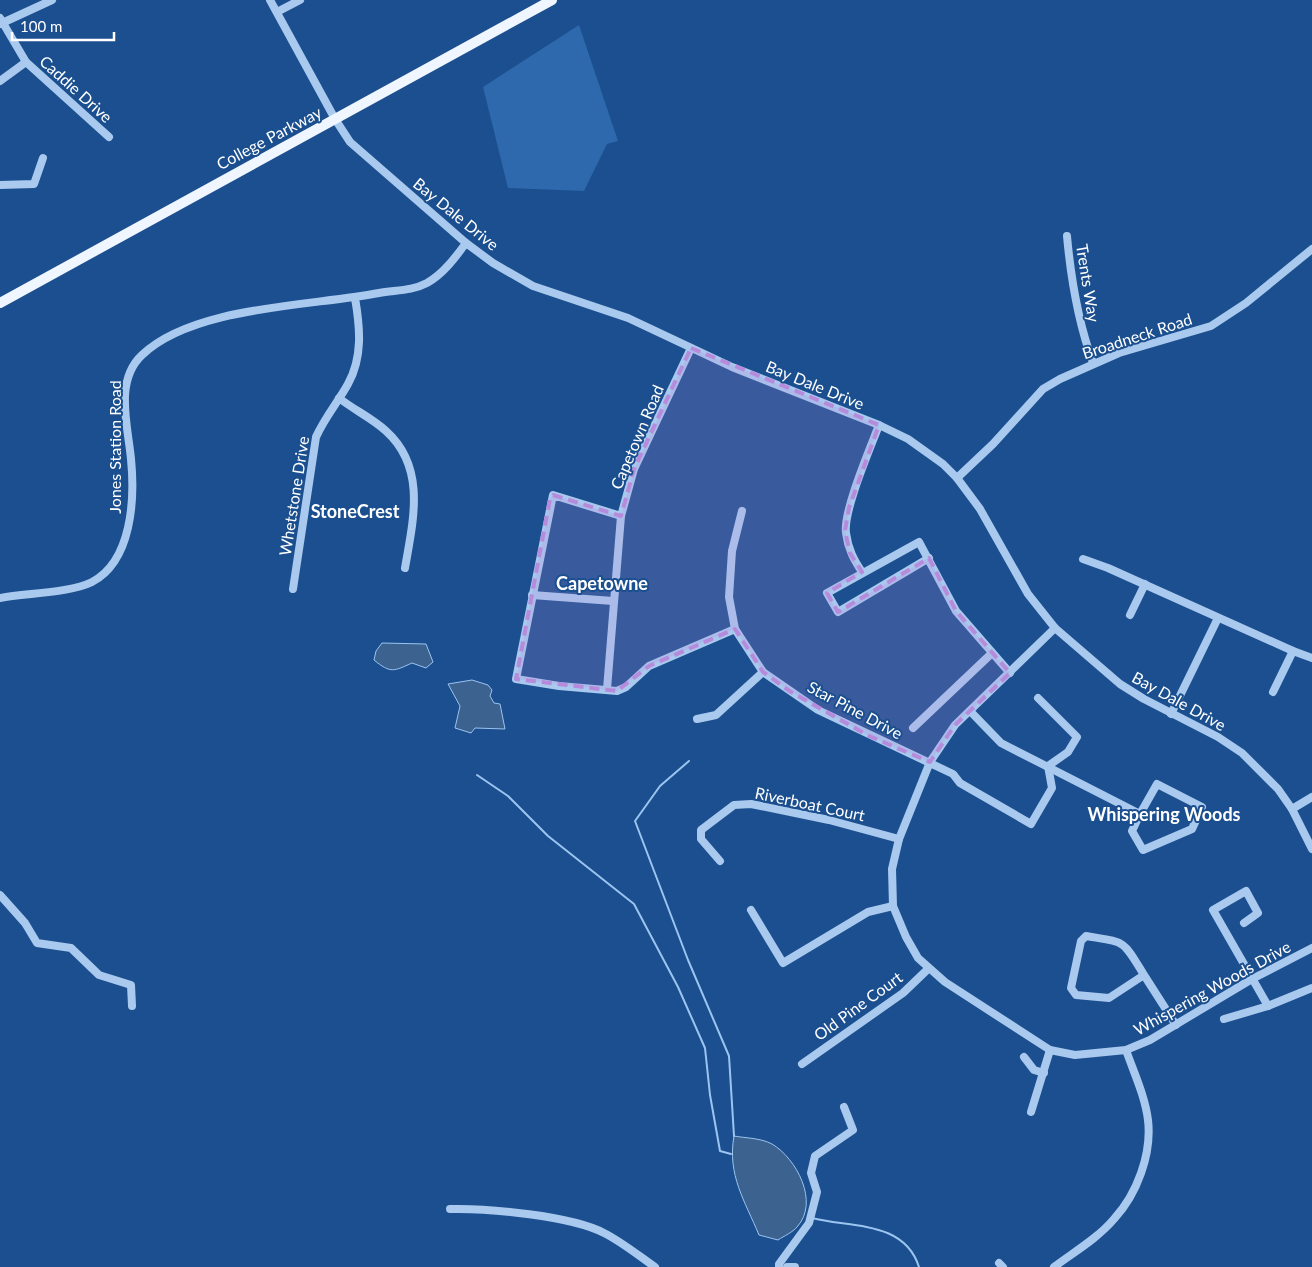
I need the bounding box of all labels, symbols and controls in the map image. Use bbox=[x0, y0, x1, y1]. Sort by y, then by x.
scale bar bbox=[12, 10, 115, 42]
text: 100 m bbox=[20, 17, 62, 35]
street label: Caddie Drive bbox=[36, 51, 117, 126]
street label: College Parkway bbox=[213, 102, 325, 173]
street label: Bay Dale Drive bbox=[410, 173, 503, 254]
street label: Trents Way bbox=[1073, 243, 1104, 324]
street label: Broadneck Road bbox=[1080, 309, 1194, 362]
street label: Bay Dale Drive bbox=[763, 356, 867, 413]
street label: Jones Station Road bbox=[105, 380, 124, 514]
street label: Capetown Road bbox=[606, 382, 667, 492]
street label: Whetstone Drive bbox=[275, 435, 312, 557]
district label: StoneCrest bbox=[311, 500, 400, 522]
district label: Capetowne bbox=[556, 572, 648, 594]
street label: Bay Dale Drive bbox=[1129, 667, 1229, 734]
street label: Star Pine Drive bbox=[805, 677, 906, 743]
street label: Riverboat Court bbox=[753, 783, 867, 824]
district label: Whispering Woods bbox=[1087, 803, 1241, 825]
street label: Whispering Woods Drive bbox=[1130, 937, 1293, 1039]
street label: Old Pine Court bbox=[810, 967, 906, 1044]

